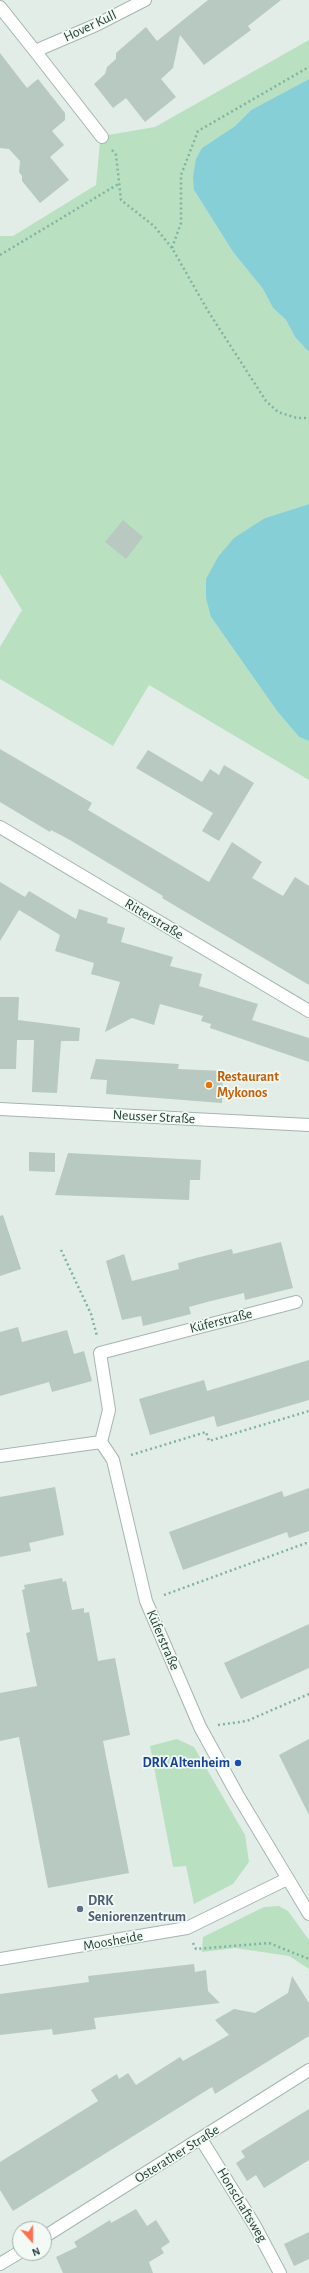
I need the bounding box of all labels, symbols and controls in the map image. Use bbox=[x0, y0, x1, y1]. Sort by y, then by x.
street label: Hover Kull bbox=[61, 6, 119, 46]
street label: Ritterstraße bbox=[122, 895, 186, 943]
place label: Restaurant Mykonos bbox=[217, 1069, 279, 1102]
marker: Restaurant Mykonos bbox=[204, 1080, 214, 1090]
street label: Neusser Straße bbox=[112, 1106, 196, 1128]
street label: Küferstraße bbox=[188, 1305, 254, 1337]
street label: Küferstraße bbox=[143, 1607, 183, 1673]
place label: DRK Altenheim bbox=[142, 1755, 230, 1771]
marker: DRK Altenheim bbox=[233, 1758, 243, 1768]
place label: DRK Seniorenzentrum bbox=[88, 1893, 186, 1926]
marker: DRK Seniorenzentrum bbox=[75, 1904, 85, 1914]
street label: Moosheide bbox=[82, 1927, 144, 1955]
street label: Osterather Straße bbox=[131, 2121, 223, 2187]
street label: Honschaftsweg bbox=[213, 2165, 271, 2245]
north arrow bbox=[12, 2221, 52, 2261]
text: N bbox=[31, 2245, 42, 2258]

